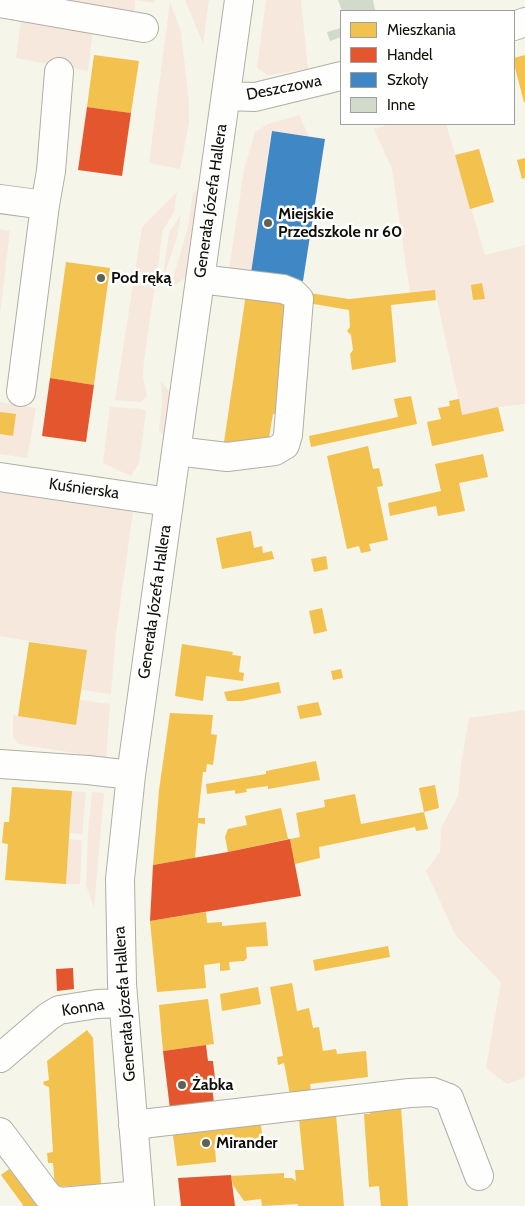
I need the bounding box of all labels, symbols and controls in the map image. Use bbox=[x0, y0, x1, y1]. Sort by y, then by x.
legend bbox=[340, 10, 515, 125]
text: Mieszkania bbox=[387, 21, 456, 39]
text: Handel bbox=[387, 46, 433, 64]
street label: Deszczowa bbox=[245, 71, 323, 105]
text: Szkoły bbox=[387, 71, 428, 89]
text: Inne bbox=[387, 96, 415, 114]
street label: Generała Józefa Hallera bbox=[191, 123, 231, 279]
place label: Miejskie Przedszkole nr 60 bbox=[278, 204, 402, 242]
marker: Miejskie Przedszkole nr 60 bbox=[262, 217, 274, 229]
place label: Pod ręką bbox=[111, 268, 171, 288]
marker: Pod ręką bbox=[95, 272, 107, 284]
street label: Kuśnierska bbox=[48, 475, 120, 503]
street label: Generała Józefa Hallera bbox=[135, 524, 175, 680]
street label: Generała Józefa Hallera bbox=[110, 926, 140, 1082]
street label: Konna bbox=[60, 995, 106, 1021]
place label: Żabka bbox=[192, 1075, 234, 1095]
marker: Żabka bbox=[176, 1079, 188, 1091]
place label: Mirander bbox=[216, 1133, 278, 1153]
marker: Mirander bbox=[200, 1137, 212, 1149]

